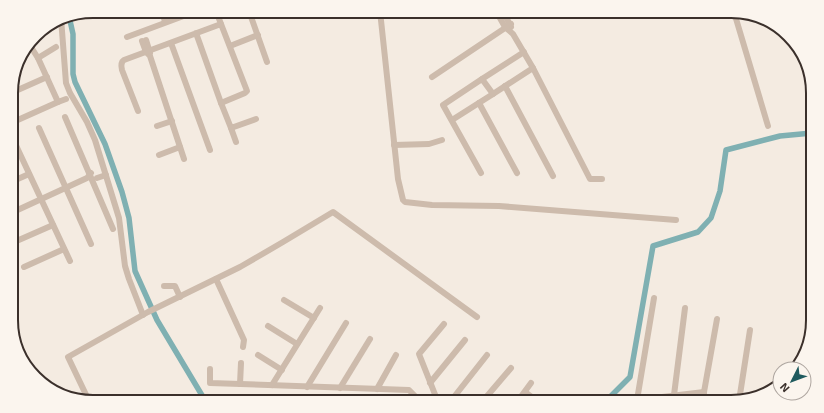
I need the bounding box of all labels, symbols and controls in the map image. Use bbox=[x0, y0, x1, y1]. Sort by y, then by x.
north arrow bbox=[772, 361, 812, 401]
text: N bbox=[777, 381, 792, 395]

